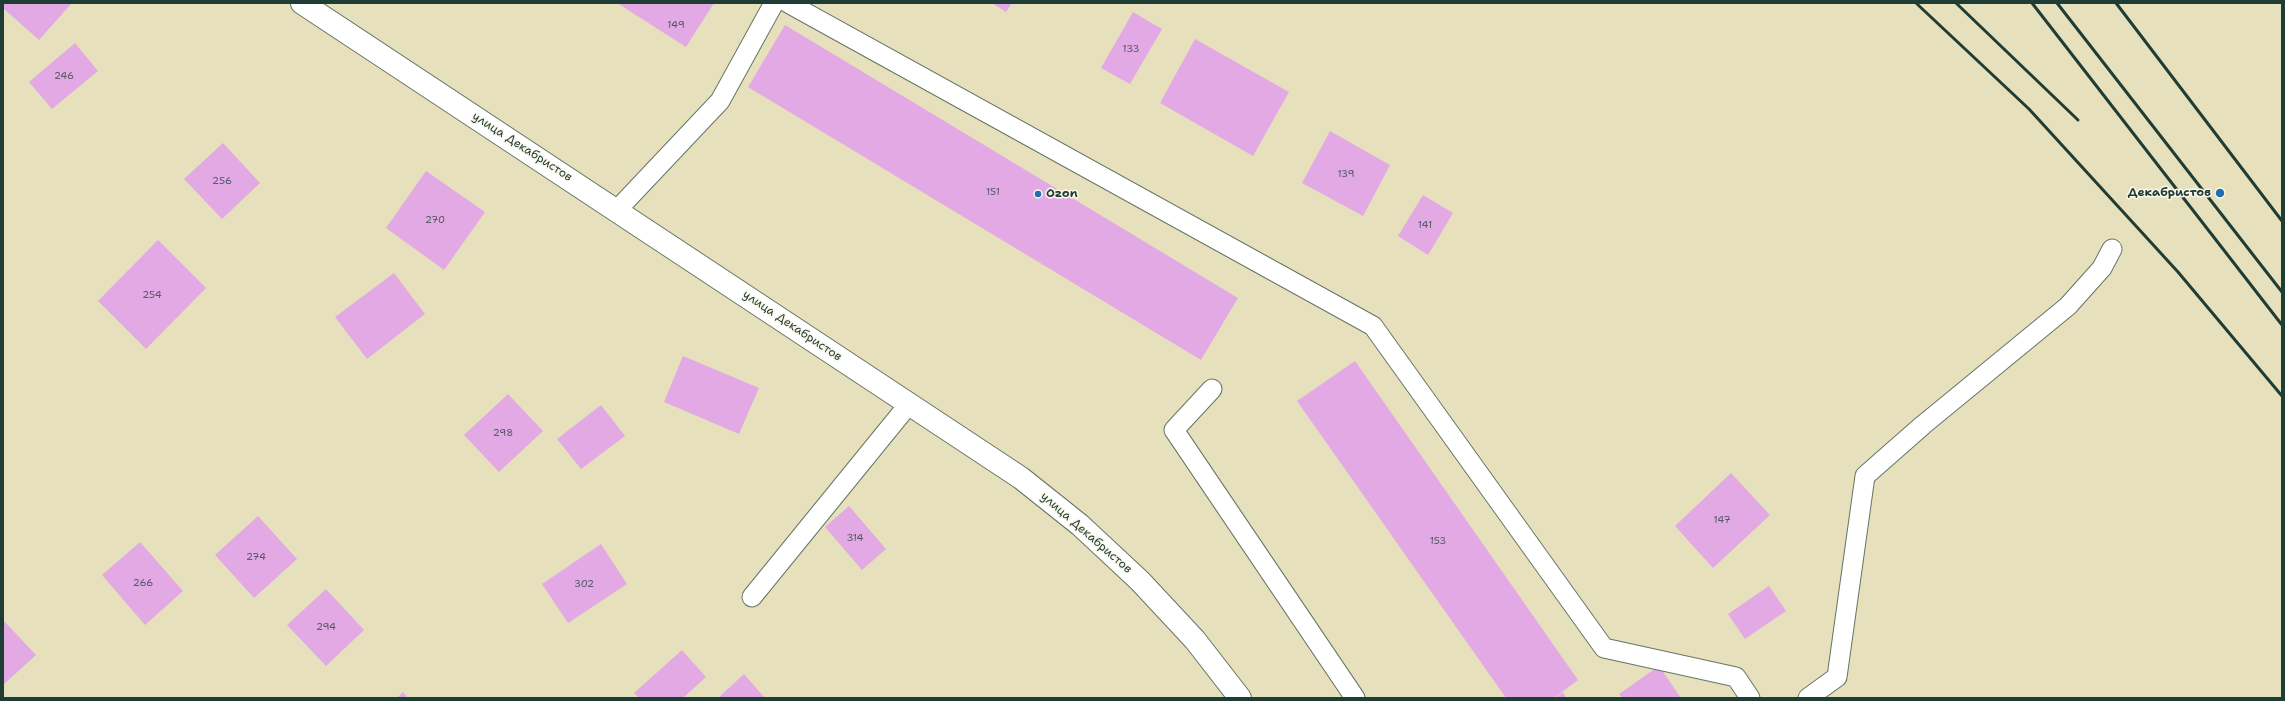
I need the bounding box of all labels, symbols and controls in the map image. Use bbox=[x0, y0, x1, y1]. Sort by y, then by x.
house number: 149 bbox=[667, 19, 685, 31]
house number: 133 bbox=[1122, 43, 1140, 55]
house number: 246 bbox=[54, 70, 74, 82]
street label: улица Декабристов bbox=[469, 109, 575, 185]
house number: 139 bbox=[1337, 168, 1355, 180]
house number: 256 bbox=[212, 175, 232, 187]
house number: 151 bbox=[986, 186, 1000, 198]
place label: Декабристов bbox=[2128, 186, 2211, 200]
place label: Ozon bbox=[1046, 187, 1078, 201]
marker: Декабристов bbox=[2214, 187, 2226, 199]
marker: Ozon bbox=[1033, 189, 1043, 199]
house number: 270 bbox=[425, 214, 445, 226]
house number: 141 bbox=[1418, 219, 1432, 231]
street label: улица Декабристов bbox=[740, 287, 844, 365]
house number: 254 bbox=[142, 289, 162, 301]
house number: 298 bbox=[493, 427, 513, 439]
street label: улица Декабристов bbox=[1037, 489, 1135, 577]
house number: 147 bbox=[1713, 514, 1731, 526]
house number: 314 bbox=[846, 532, 864, 544]
house number: 153 bbox=[1430, 535, 1446, 547]
house number: 274 bbox=[246, 551, 266, 563]
house number: 266 bbox=[133, 577, 153, 589]
house number: 302 bbox=[574, 578, 594, 590]
house number: 294 bbox=[316, 621, 336, 633]

